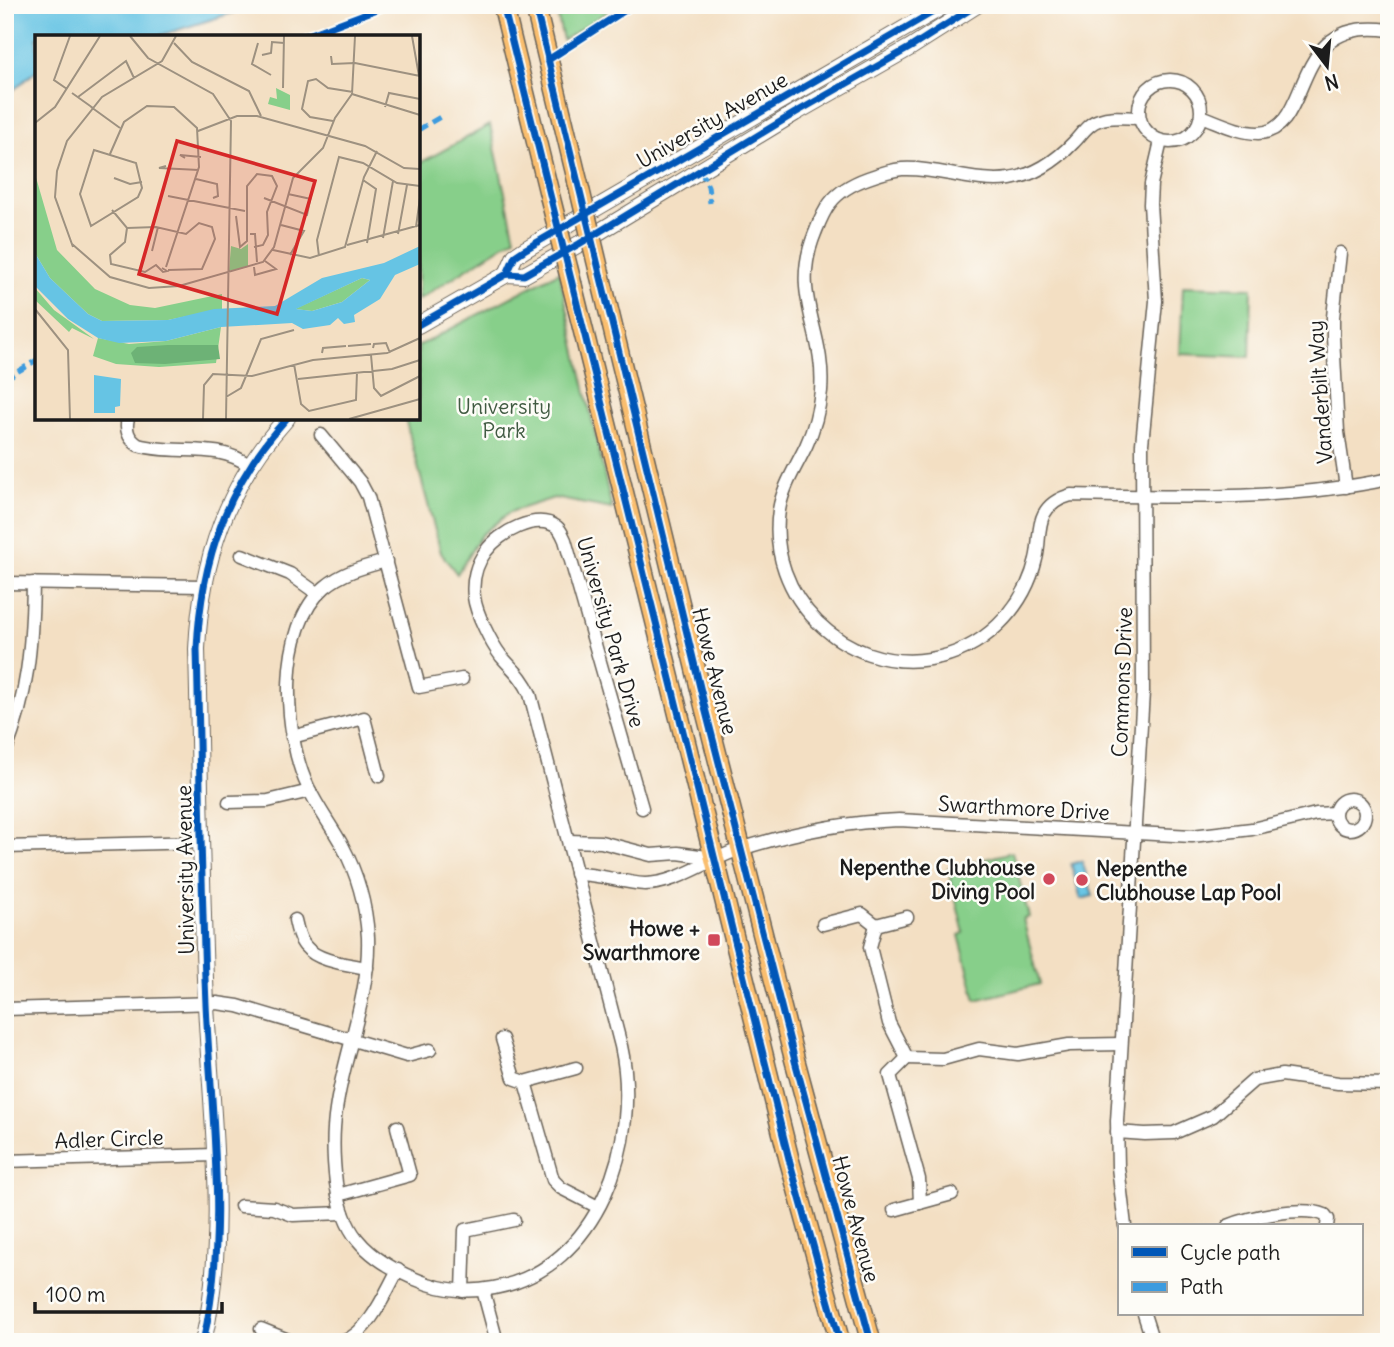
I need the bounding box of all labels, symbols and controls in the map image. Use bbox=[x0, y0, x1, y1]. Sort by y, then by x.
north arrow bbox=[1292, 32, 1362, 102]
inset map bbox=[35, 35, 420, 420]
street label: University Avenue bbox=[632, 66, 792, 174]
text: N bbox=[1322, 69, 1341, 96]
street label: Vanderbilt Way bbox=[1302, 319, 1338, 465]
park label: University Park bbox=[457, 393, 551, 444]
street label: University Park Drive bbox=[571, 533, 651, 731]
street label: Howe Avenue bbox=[686, 605, 744, 737]
street label: Commons Drive bbox=[1106, 606, 1138, 758]
street label: University Avenue bbox=[170, 785, 200, 955]
street label: Swarthmore Drive bbox=[937, 790, 1111, 826]
place label: Nepenthe Clubhouse Diving Pool bbox=[839, 854, 1035, 905]
place label: Nepenthe Clubhouse Lap Pool bbox=[1096, 855, 1281, 906]
marker: Nepenthe Clubhouse Diving Pool bbox=[1041, 871, 1057, 887]
marker: Nepenthe Clubhouse Lap Pool bbox=[1074, 872, 1090, 888]
place label: Howe + Swarthmore bbox=[583, 915, 700, 966]
marker: Howe + Swarthmore bbox=[706, 932, 722, 948]
street label: Adler Circle bbox=[54, 1124, 164, 1154]
street label: Howe Avenue bbox=[826, 1153, 886, 1285]
legend bbox=[1118, 1224, 1362, 1316]
text: Cycle path bbox=[1180, 1239, 1280, 1266]
scale bar bbox=[35, 1270, 222, 1314]
text: Path bbox=[1180, 1273, 1223, 1300]
text: 100 m bbox=[46, 1281, 105, 1308]

